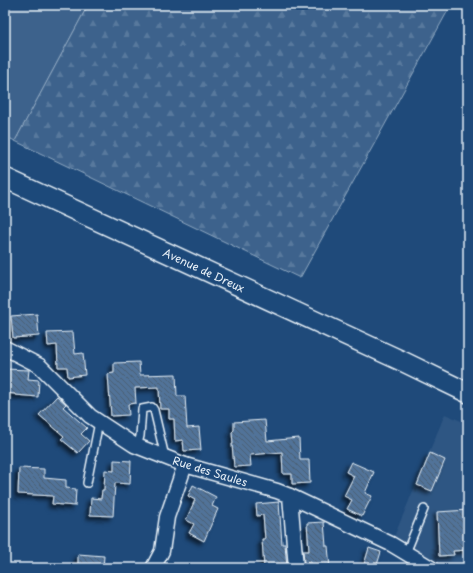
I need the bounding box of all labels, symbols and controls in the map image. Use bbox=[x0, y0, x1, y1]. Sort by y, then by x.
street label: Avenue de Dreux bbox=[160, 244, 248, 296]
street label: Rue des Saules bbox=[171, 452, 249, 490]

